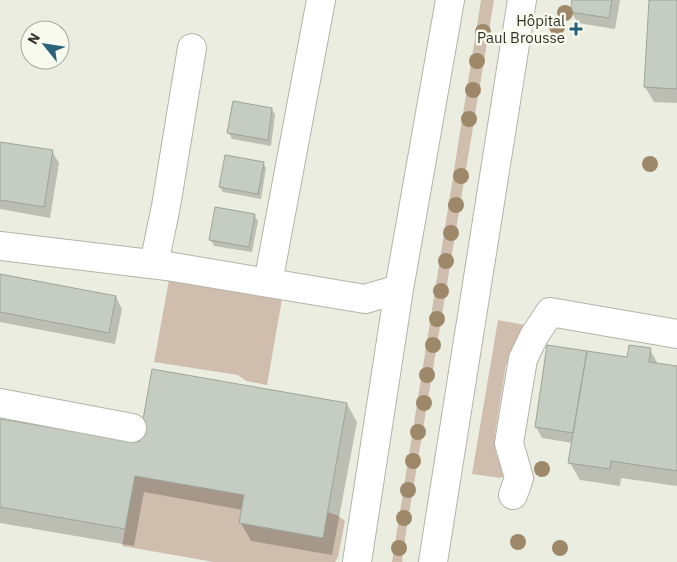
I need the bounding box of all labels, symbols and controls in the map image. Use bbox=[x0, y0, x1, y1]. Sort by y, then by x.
place label: Hôpital Paul Brousse bbox=[477, 11, 565, 47]
north arrow bbox=[20, 20, 70, 70]
marker: Hôpital Paul Brousse bbox=[569, 22, 583, 36]
text: N bbox=[23, 30, 44, 47]

